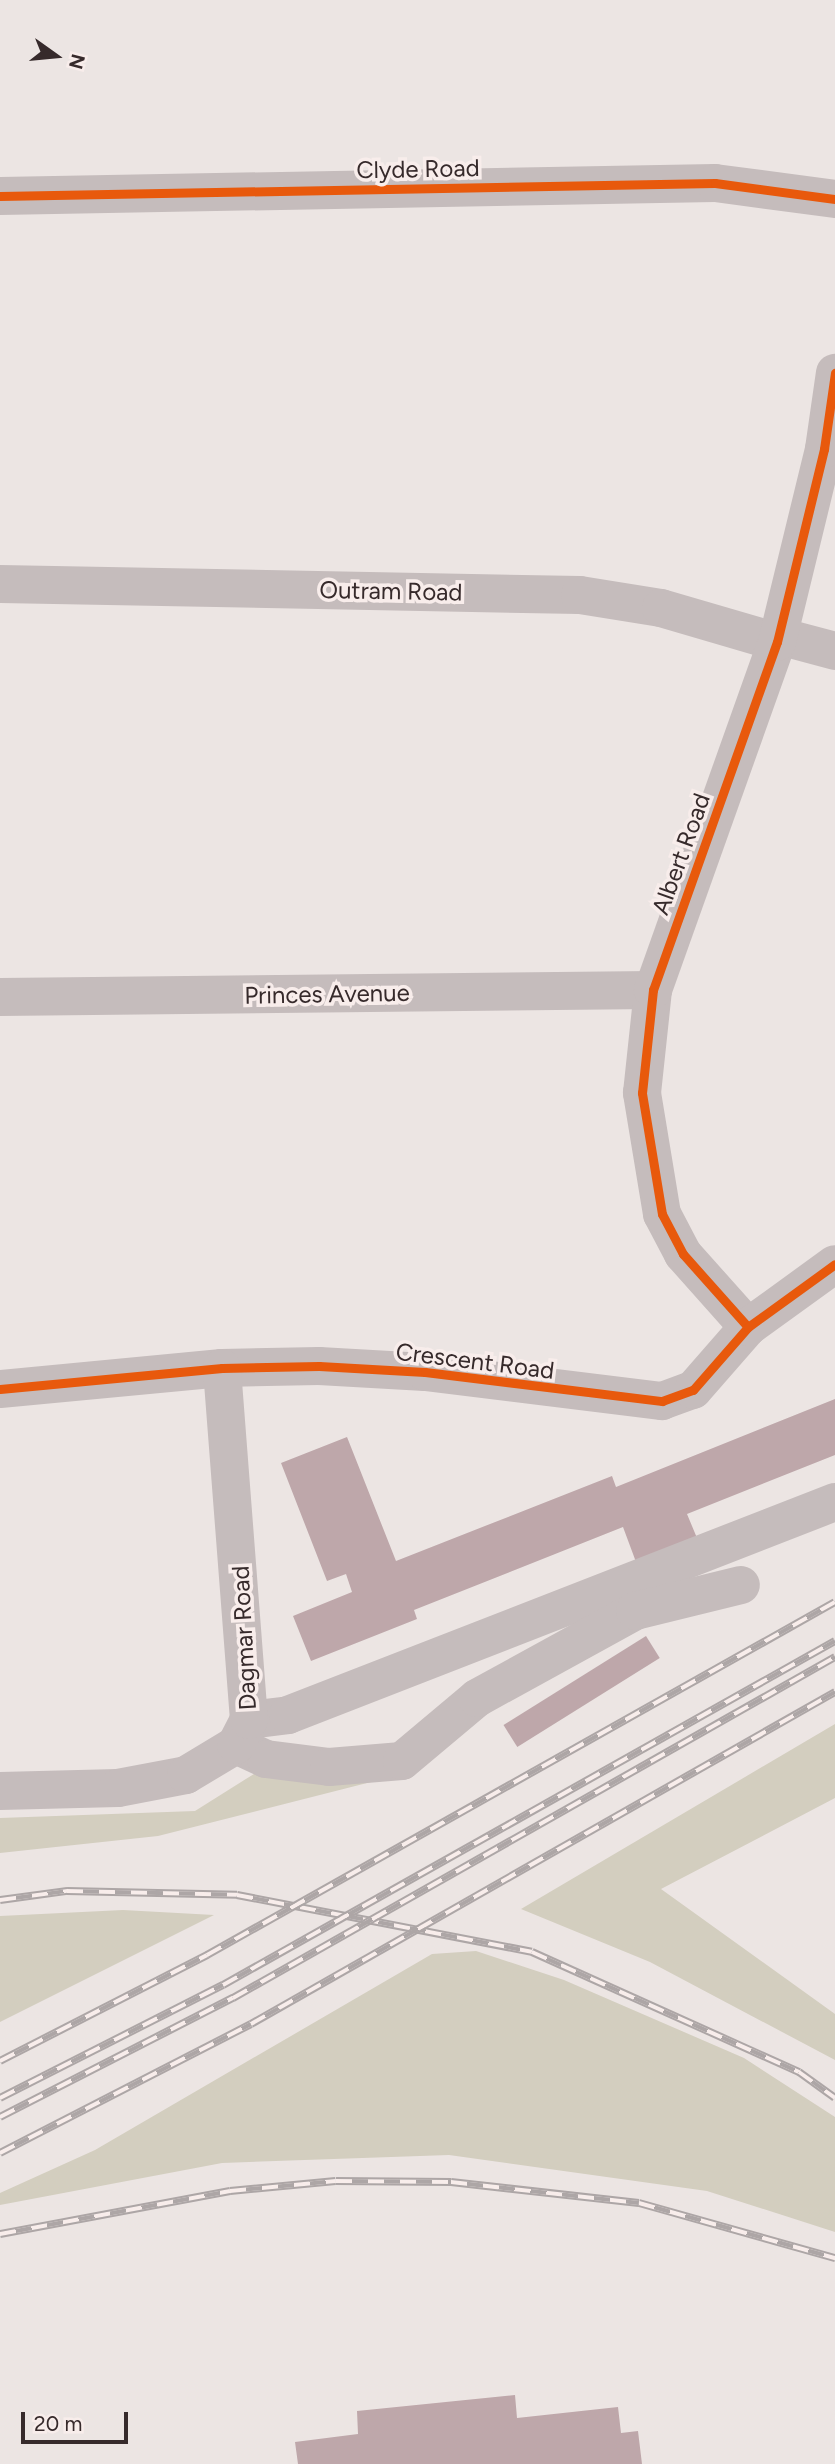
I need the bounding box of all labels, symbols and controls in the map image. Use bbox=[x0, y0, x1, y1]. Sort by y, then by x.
north arrow bbox=[21, 21, 91, 91]
text: N bbox=[64, 51, 90, 72]
street label: Clyde Road bbox=[356, 154, 480, 184]
street label: Outram Road bbox=[319, 575, 463, 607]
street label: Albert Road bbox=[646, 789, 716, 919]
street label: Princes Avenue bbox=[244, 978, 410, 1010]
street label: Crescent Road bbox=[394, 1337, 556, 1385]
street label: Dagmar Road bbox=[226, 1565, 262, 1711]
scale bar bbox=[24, 2398, 131, 2442]
text: 20 m bbox=[34, 2411, 82, 2436]

